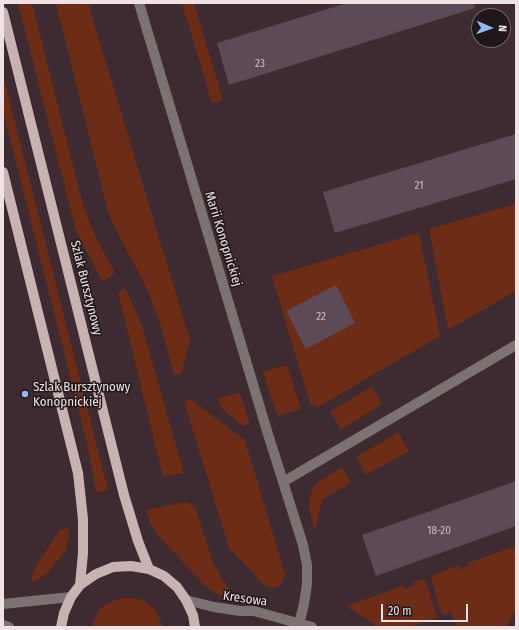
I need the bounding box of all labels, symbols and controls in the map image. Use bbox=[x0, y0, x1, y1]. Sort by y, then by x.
north arrow bbox=[471, 8, 511, 48]
text: N bbox=[496, 25, 509, 32]
house number: 23 bbox=[255, 57, 265, 71]
house number: 21 bbox=[415, 179, 423, 193]
street label: Marii Konopnickiej bbox=[201, 190, 245, 288]
street label: Szlak Bursztynowy bbox=[67, 239, 105, 337]
house number: 22 bbox=[316, 310, 326, 324]
place label: Szlak Bursztynowy Konopnickiej bbox=[33, 379, 130, 410]
marker: Szlak Bursztynowy Konopnickiej bbox=[20, 389, 30, 399]
house number: 18-20 bbox=[427, 524, 451, 538]
street label: Kresowa bbox=[222, 588, 268, 610]
scale bar bbox=[383, 596, 470, 622]
text: 20 m bbox=[388, 604, 412, 618]

